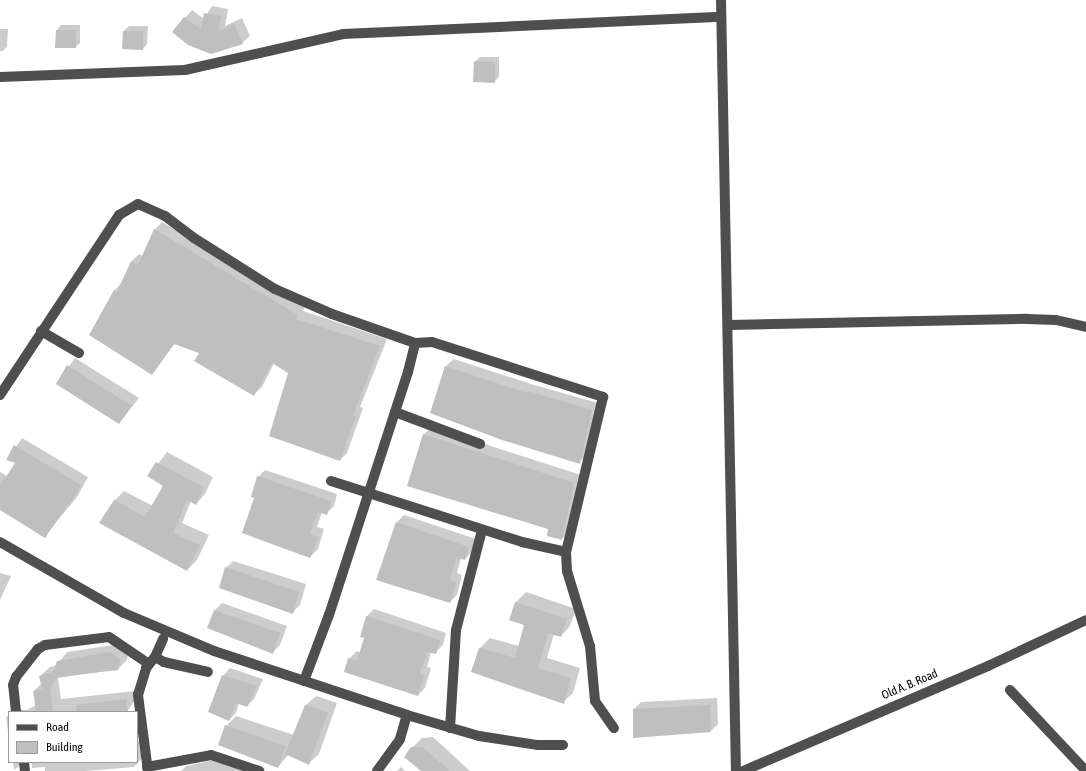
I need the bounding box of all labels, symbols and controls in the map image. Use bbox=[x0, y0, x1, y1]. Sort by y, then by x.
street label: Old A. B. Road bbox=[880, 667, 940, 703]
legend bbox=[8, 711, 138, 763]
text: Road bbox=[46, 720, 69, 734]
text: Building bbox=[46, 740, 83, 754]

